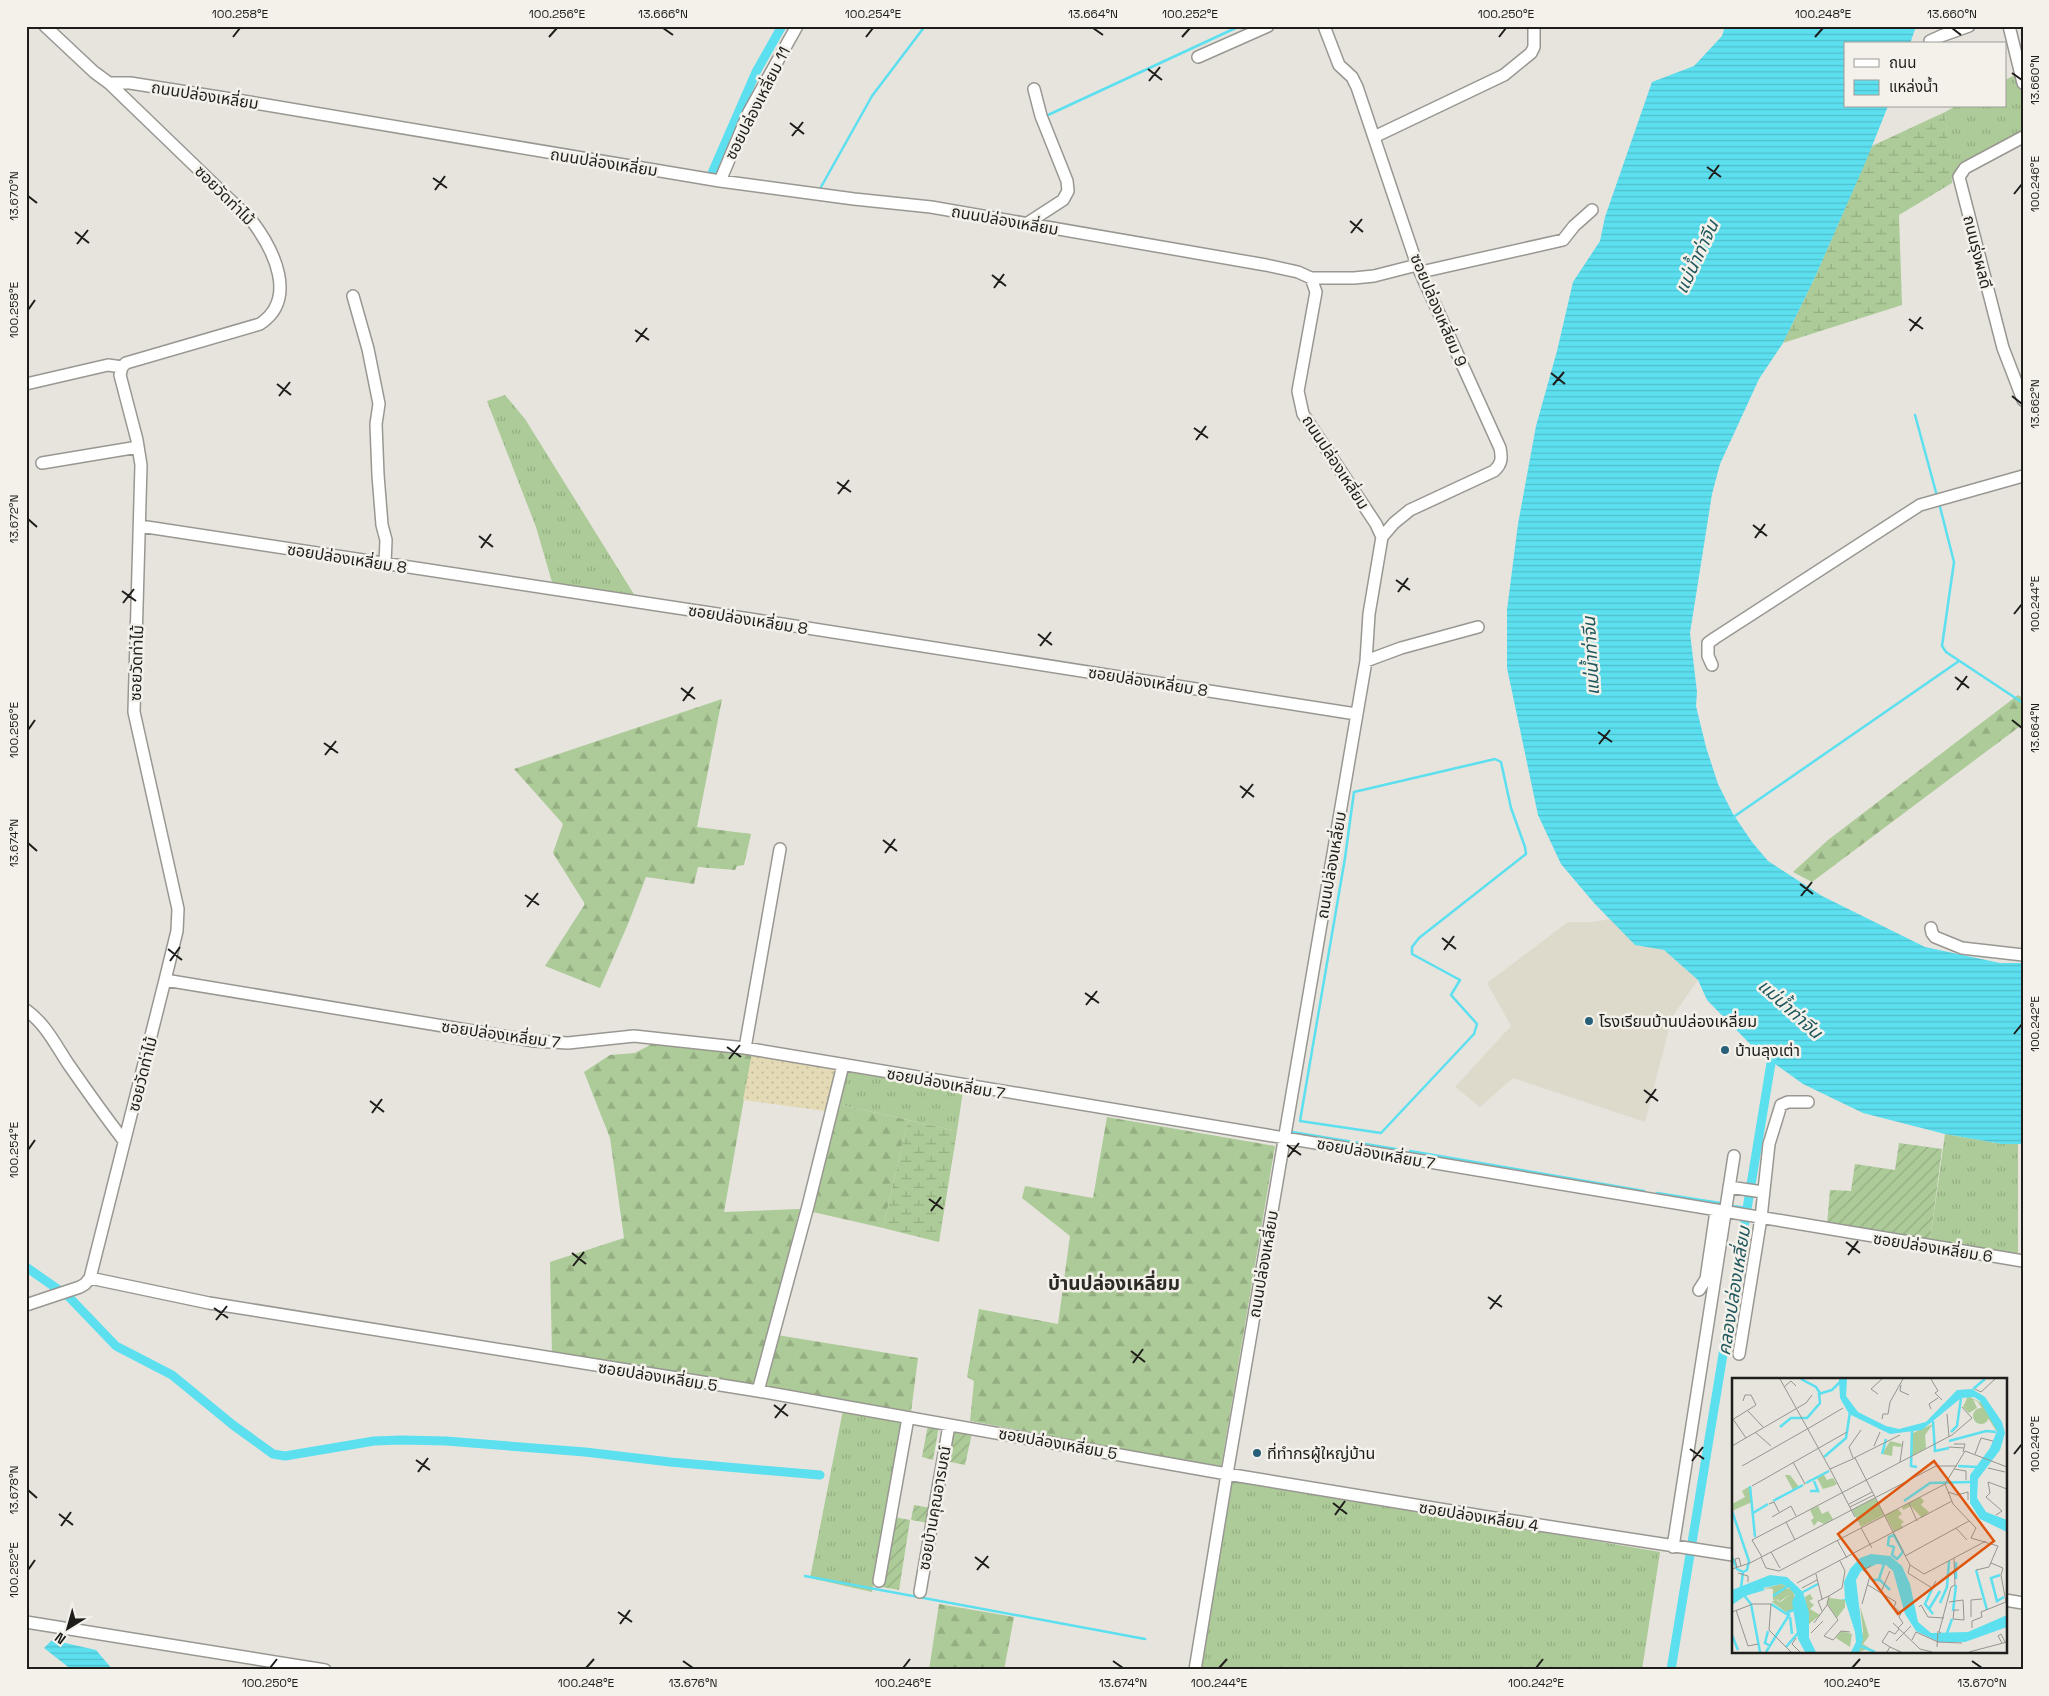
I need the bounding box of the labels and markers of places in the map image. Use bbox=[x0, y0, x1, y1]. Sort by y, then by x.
place label: โรงเรียนบ้านปล่องเหลี่ยม bbox=[1599, 1010, 1757, 1032]
marker: โรงเรียนบ้านปล่องเหลี่ยม bbox=[1583, 1015, 1595, 1027]
place label: บ้านลุงเต่า bbox=[1735, 1040, 1800, 1061]
marker: บ้านลุงเต่า bbox=[1719, 1044, 1731, 1056]
place label: ที่ทำกรผู้ใหญ่บ้าน bbox=[1267, 1442, 1375, 1464]
marker: ที่ทำกรผู้ใหญ่บ้าน bbox=[1251, 1447, 1263, 1459]

